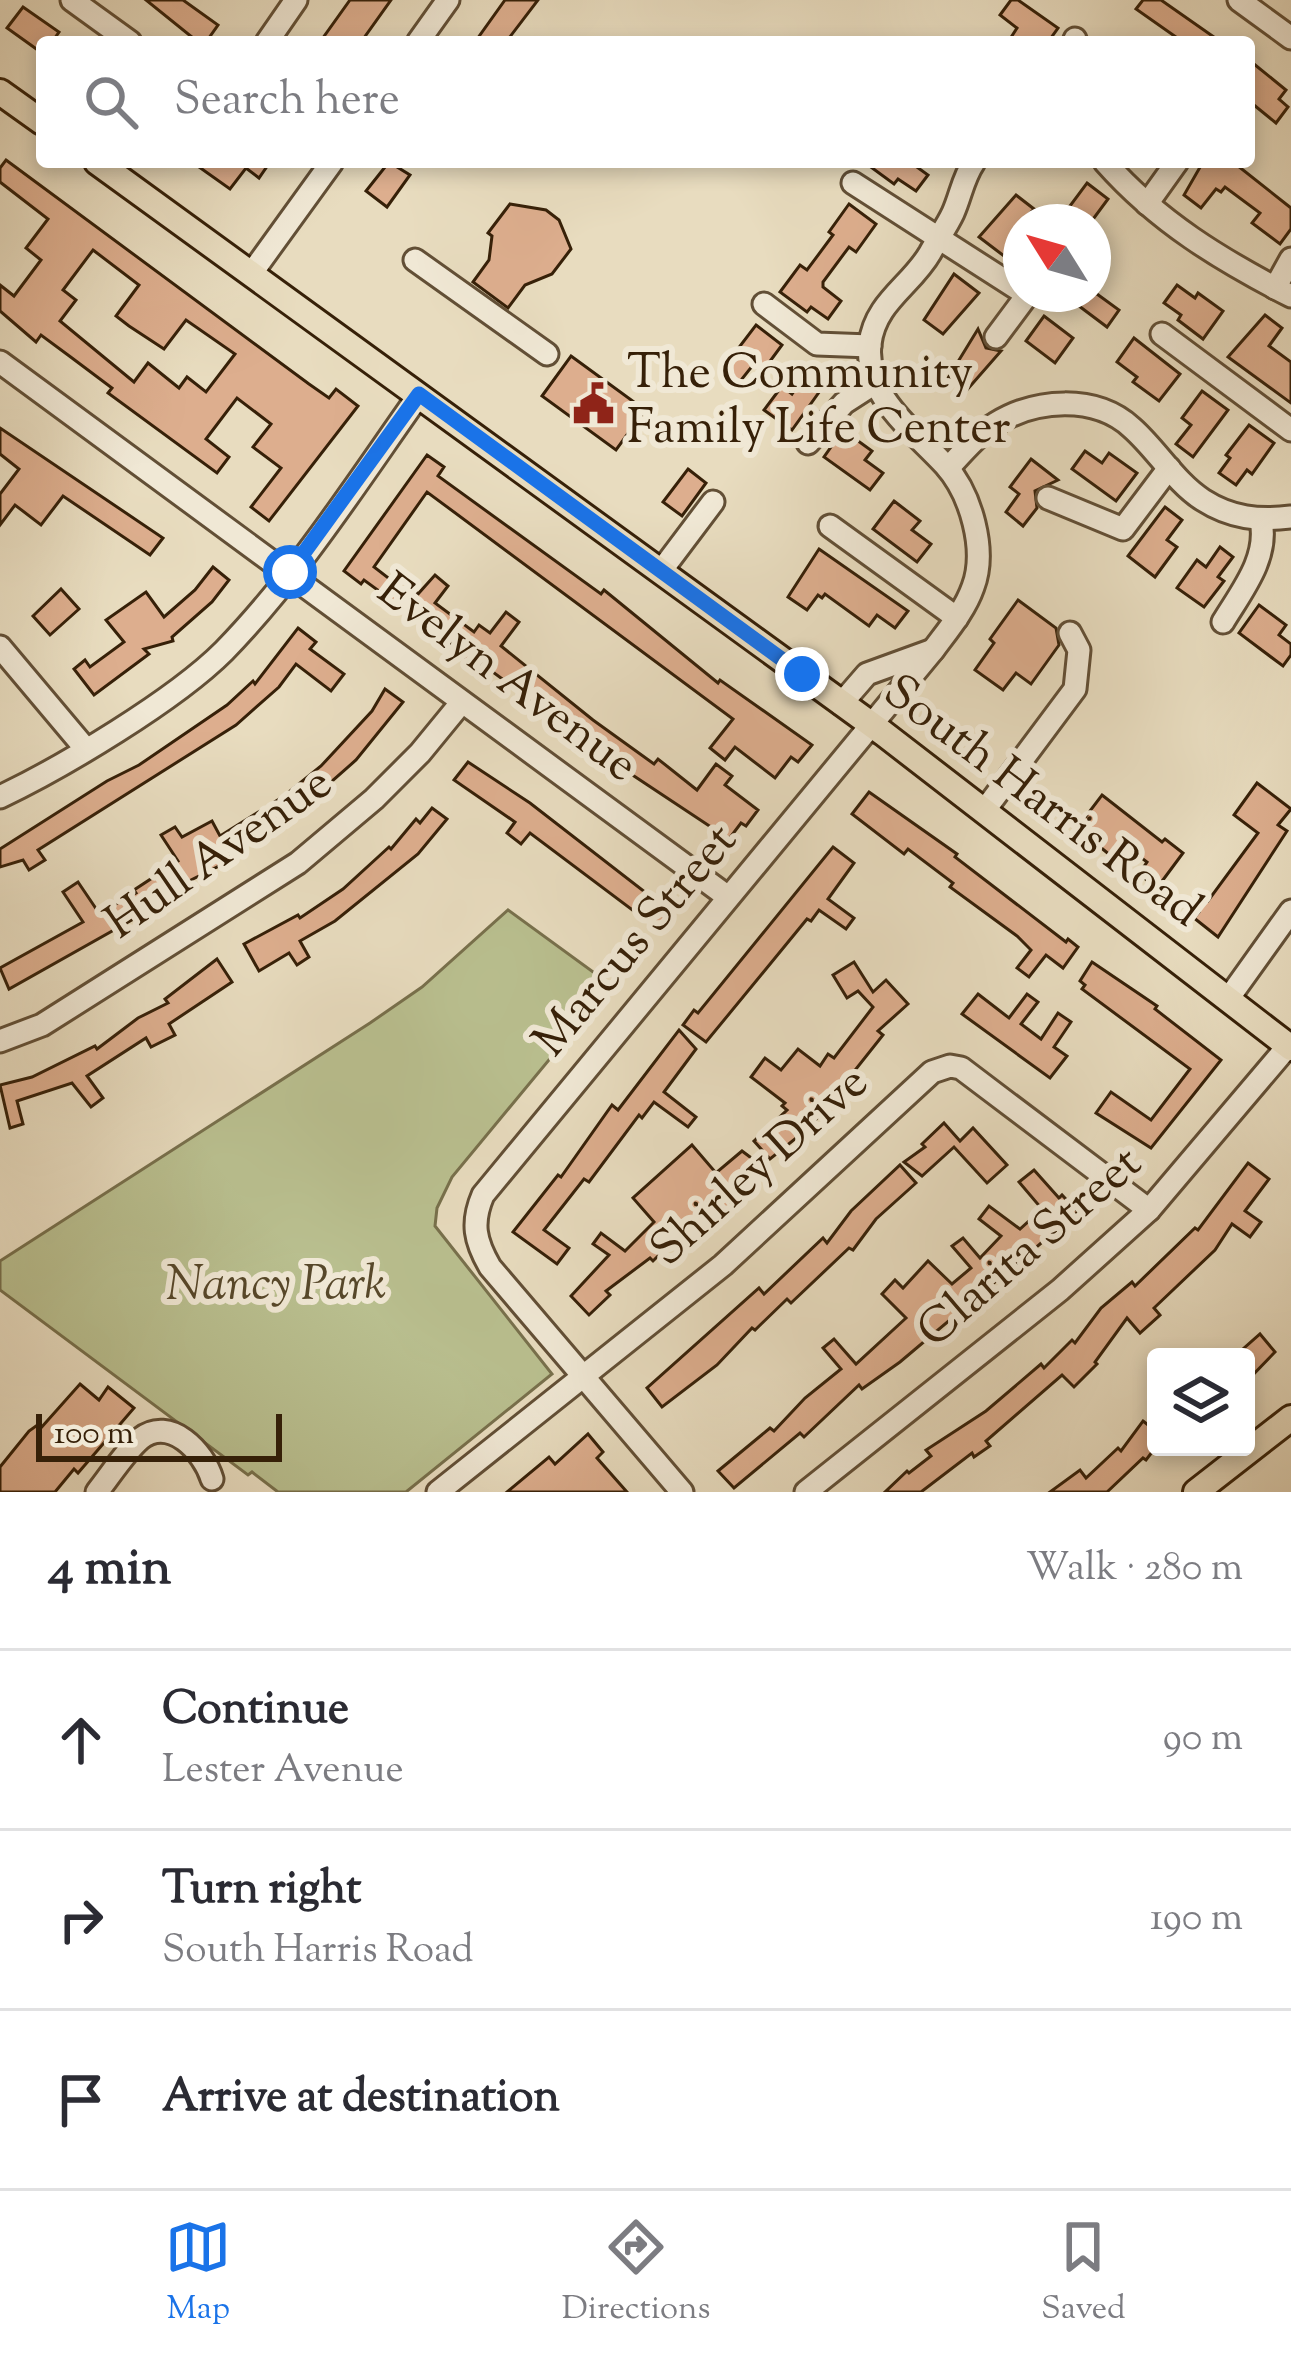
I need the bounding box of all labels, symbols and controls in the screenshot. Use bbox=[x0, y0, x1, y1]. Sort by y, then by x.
search box bbox=[36, 36, 1255, 168]
icon: search bbox=[78, 69, 144, 135]
text: Search here bbox=[174, 70, 400, 135]
north arrow bbox=[1003, 204, 1111, 312]
place label: The Community Family Life Center bbox=[627, 341, 1011, 465]
public building icon: The Community Family Life Center bbox=[570, 380, 616, 426]
route start bbox=[263, 545, 317, 599]
street label: Evelyn Avenue bbox=[361, 559, 651, 801]
route end bbox=[775, 647, 829, 701]
street label: South Harris Road bbox=[867, 660, 1215, 946]
street label: Hull Avenue bbox=[92, 751, 348, 959]
street label: Marcus Street bbox=[519, 810, 755, 1074]
street label: Shirley Drive bbox=[637, 1051, 885, 1285]
street label: Clarita Street bbox=[904, 1132, 1158, 1366]
park label: Nancy Park bbox=[166, 1252, 386, 1321]
map controls bbox=[1147, 1348, 1255, 1456]
button: layers bbox=[1147, 1348, 1255, 1456]
scale bar bbox=[36, 1408, 282, 1461]
text: 100 m bbox=[54, 1411, 134, 1459]
text: 4 min bbox=[48, 1534, 171, 1607]
text: Walk · 280 m bbox=[1026, 1542, 1243, 1598]
text: Continue bbox=[162, 1679, 349, 1744]
icon: ahead bbox=[48, 1707, 114, 1773]
text: 90 m bbox=[1163, 1712, 1243, 1768]
text: Lester Avenue bbox=[162, 1744, 404, 1800]
text: Turn right bbox=[162, 1859, 361, 1924]
icon: right bbox=[48, 1887, 114, 1953]
text: 190 m bbox=[1150, 1892, 1243, 1948]
text: South Harris Road bbox=[162, 1924, 474, 1980]
icon: arrive bbox=[48, 2067, 114, 2133]
text: Arrive at destination bbox=[162, 2067, 560, 2132]
tab: Map bbox=[165, 2214, 231, 2334]
tab: Directions bbox=[562, 2214, 711, 2334]
tab: Saved bbox=[1041, 2214, 1126, 2334]

